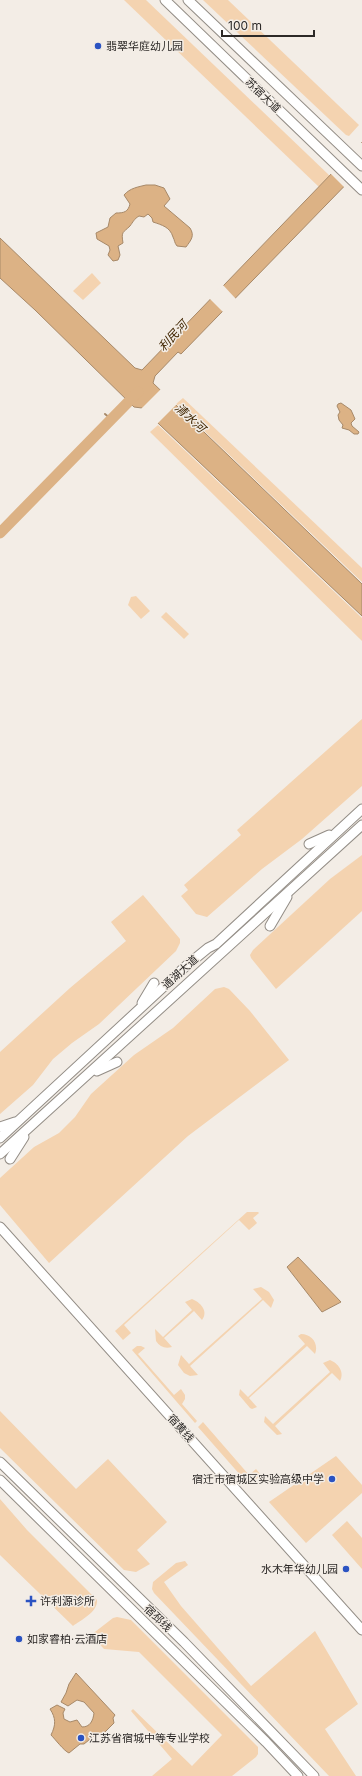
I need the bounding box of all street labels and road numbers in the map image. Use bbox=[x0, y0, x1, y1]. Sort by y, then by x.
street label: 苏宿大道 bbox=[242, 75, 284, 115]
street label: 通湖大道 bbox=[159, 952, 201, 992]
street label: 宿黄线 bbox=[165, 1411, 197, 1445]
street label: 宿邳线 bbox=[141, 1602, 175, 1634]

